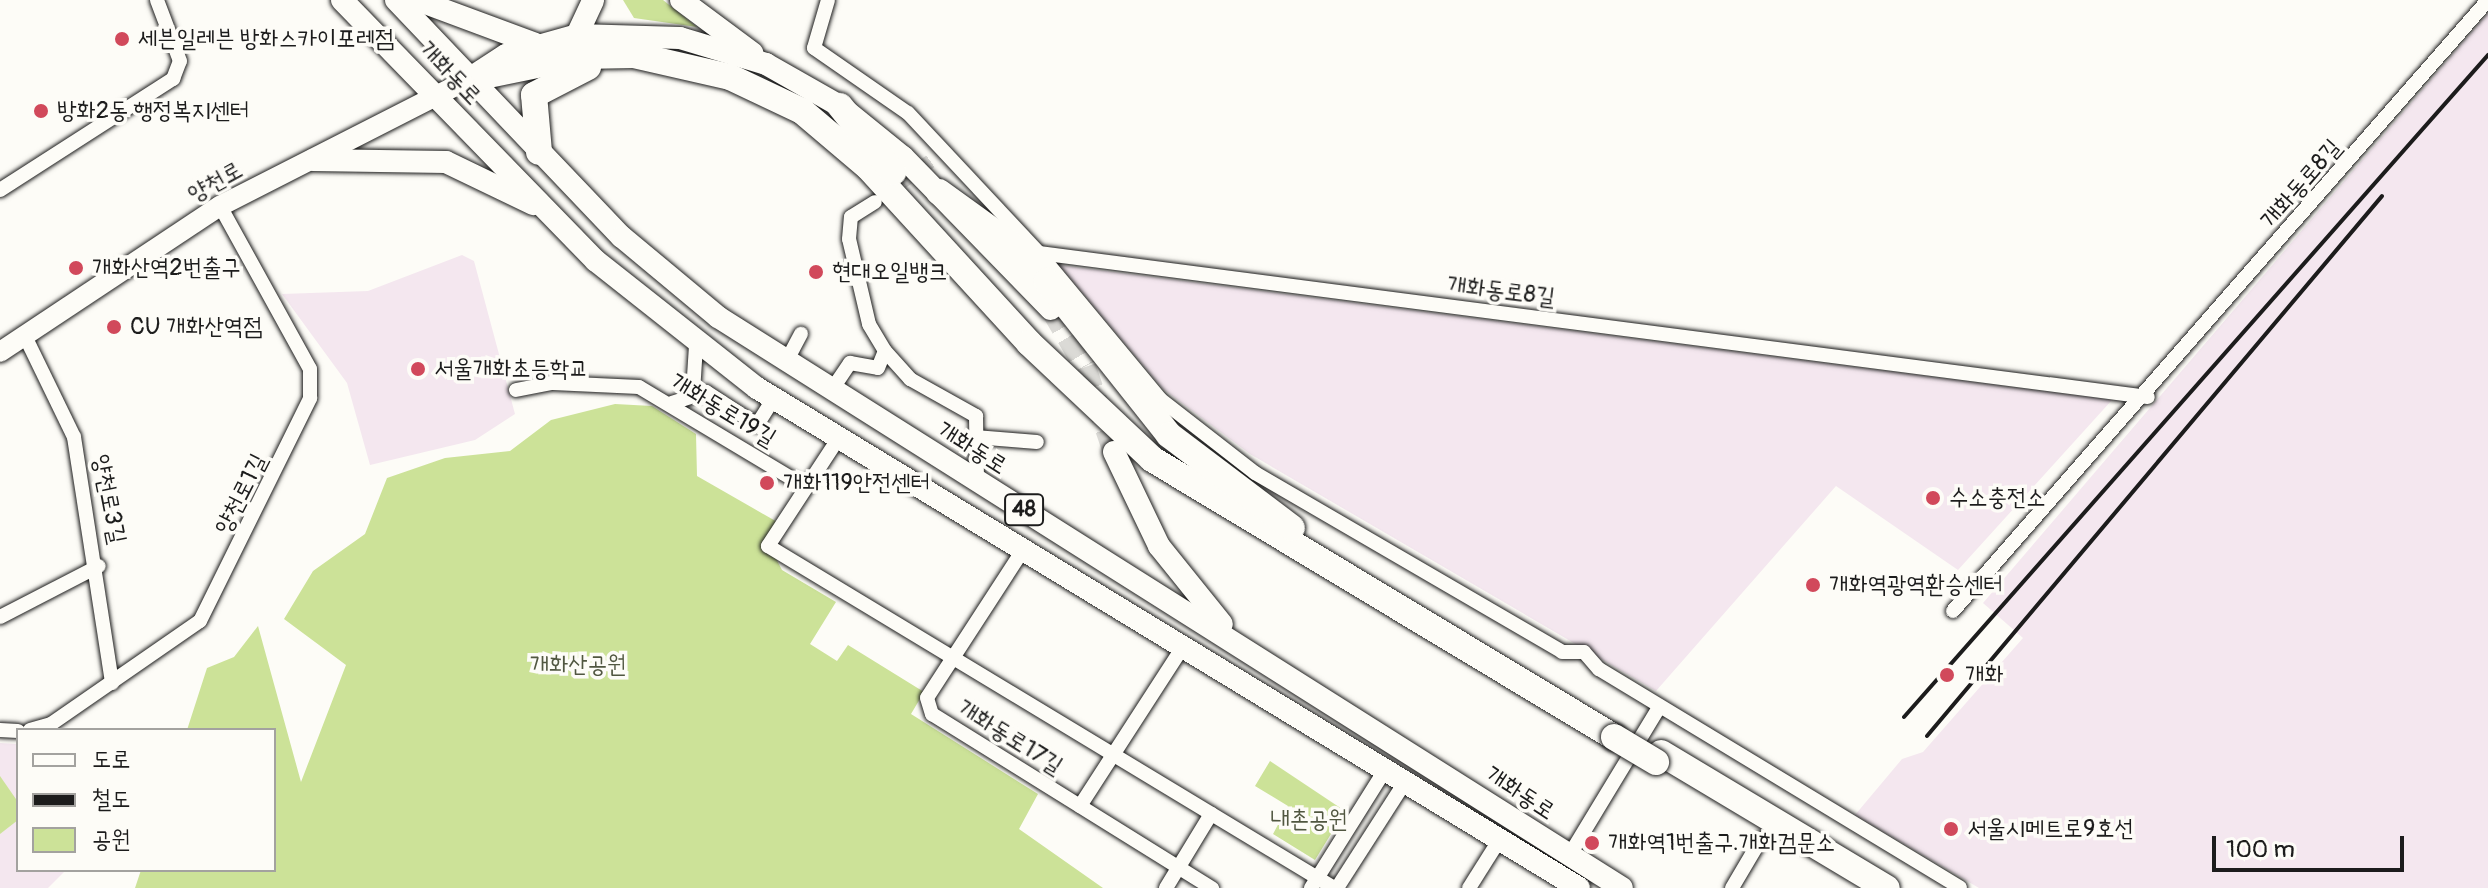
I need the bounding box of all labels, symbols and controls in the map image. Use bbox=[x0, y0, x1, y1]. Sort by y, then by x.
place label: 세븐일레븐 방화스카이포레점 bbox=[138, 25, 394, 53]
marker: 세븐일레븐 방화스카이포레점 bbox=[113, 30, 131, 48]
street label: 개화동로 bbox=[413, 35, 487, 111]
place label: 방화2동 행정복지센터 bbox=[57, 97, 249, 125]
marker: 방화2동 행정복지센터 bbox=[32, 102, 50, 120]
street label: 개화동로8길 bbox=[2254, 134, 2348, 234]
street label: 양천로 bbox=[183, 155, 247, 209]
place label: 개화산역2번출구 bbox=[92, 254, 241, 282]
place label: 현대오일뱅크 bbox=[832, 258, 948, 286]
marker: 개화산역2번출구 bbox=[67, 259, 85, 277]
marker: 현대오일뱅크 bbox=[807, 263, 825, 281]
street label: 개화동로8길 bbox=[1445, 270, 1557, 312]
place label: CU 개화산역점 bbox=[130, 313, 262, 341]
marker: CU 개화산역점 bbox=[105, 318, 123, 336]
place label: 서울개화초등학교 bbox=[434, 355, 588, 383]
marker: 서울개화초등학교 bbox=[409, 360, 427, 378]
street label: 개화동로19길 bbox=[665, 367, 781, 453]
street label: 개화동로 bbox=[932, 415, 1012, 481]
street label: 양천로1길 bbox=[209, 449, 273, 539]
street label: 양천로3길 bbox=[86, 452, 132, 546]
place label: 개화119안전센터 bbox=[783, 469, 930, 497]
marker: 개화119안전센터 bbox=[758, 474, 776, 492]
place label: 수소충전소 bbox=[1949, 484, 2046, 512]
marker: 수소충전소 bbox=[1924, 489, 1942, 507]
road number: 48 bbox=[1004, 492, 1044, 528]
place label: 개화역광역환승센터 bbox=[1829, 571, 2003, 599]
marker: 개화역광역환승센터 bbox=[1804, 576, 1822, 594]
park label: 개화산공원 bbox=[530, 651, 626, 679]
place label: 개화 bbox=[1965, 661, 2004, 689]
marker: 개화 bbox=[1936, 664, 1958, 686]
street label: 개화동로17길 bbox=[952, 693, 1068, 781]
legend bbox=[16, 728, 276, 872]
text: 도로 bbox=[92, 745, 131, 774]
street label: 개화동로 bbox=[1480, 760, 1560, 826]
text: 철도 bbox=[92, 785, 131, 814]
park label: 내촌공원 bbox=[1270, 806, 1348, 834]
place label: 서울시메트로9호선 bbox=[1967, 815, 2134, 843]
marker: 서울시메트로9호선 bbox=[1942, 820, 1960, 838]
scale bar bbox=[2216, 820, 2408, 870]
text: 공원 bbox=[92, 825, 131, 854]
place label: 개화역1번출구.개화검문소 bbox=[1608, 829, 1835, 857]
marker: 개화역1번출구.개화검문소 bbox=[1583, 834, 1601, 852]
text: 100 m bbox=[2226, 835, 2295, 864]

